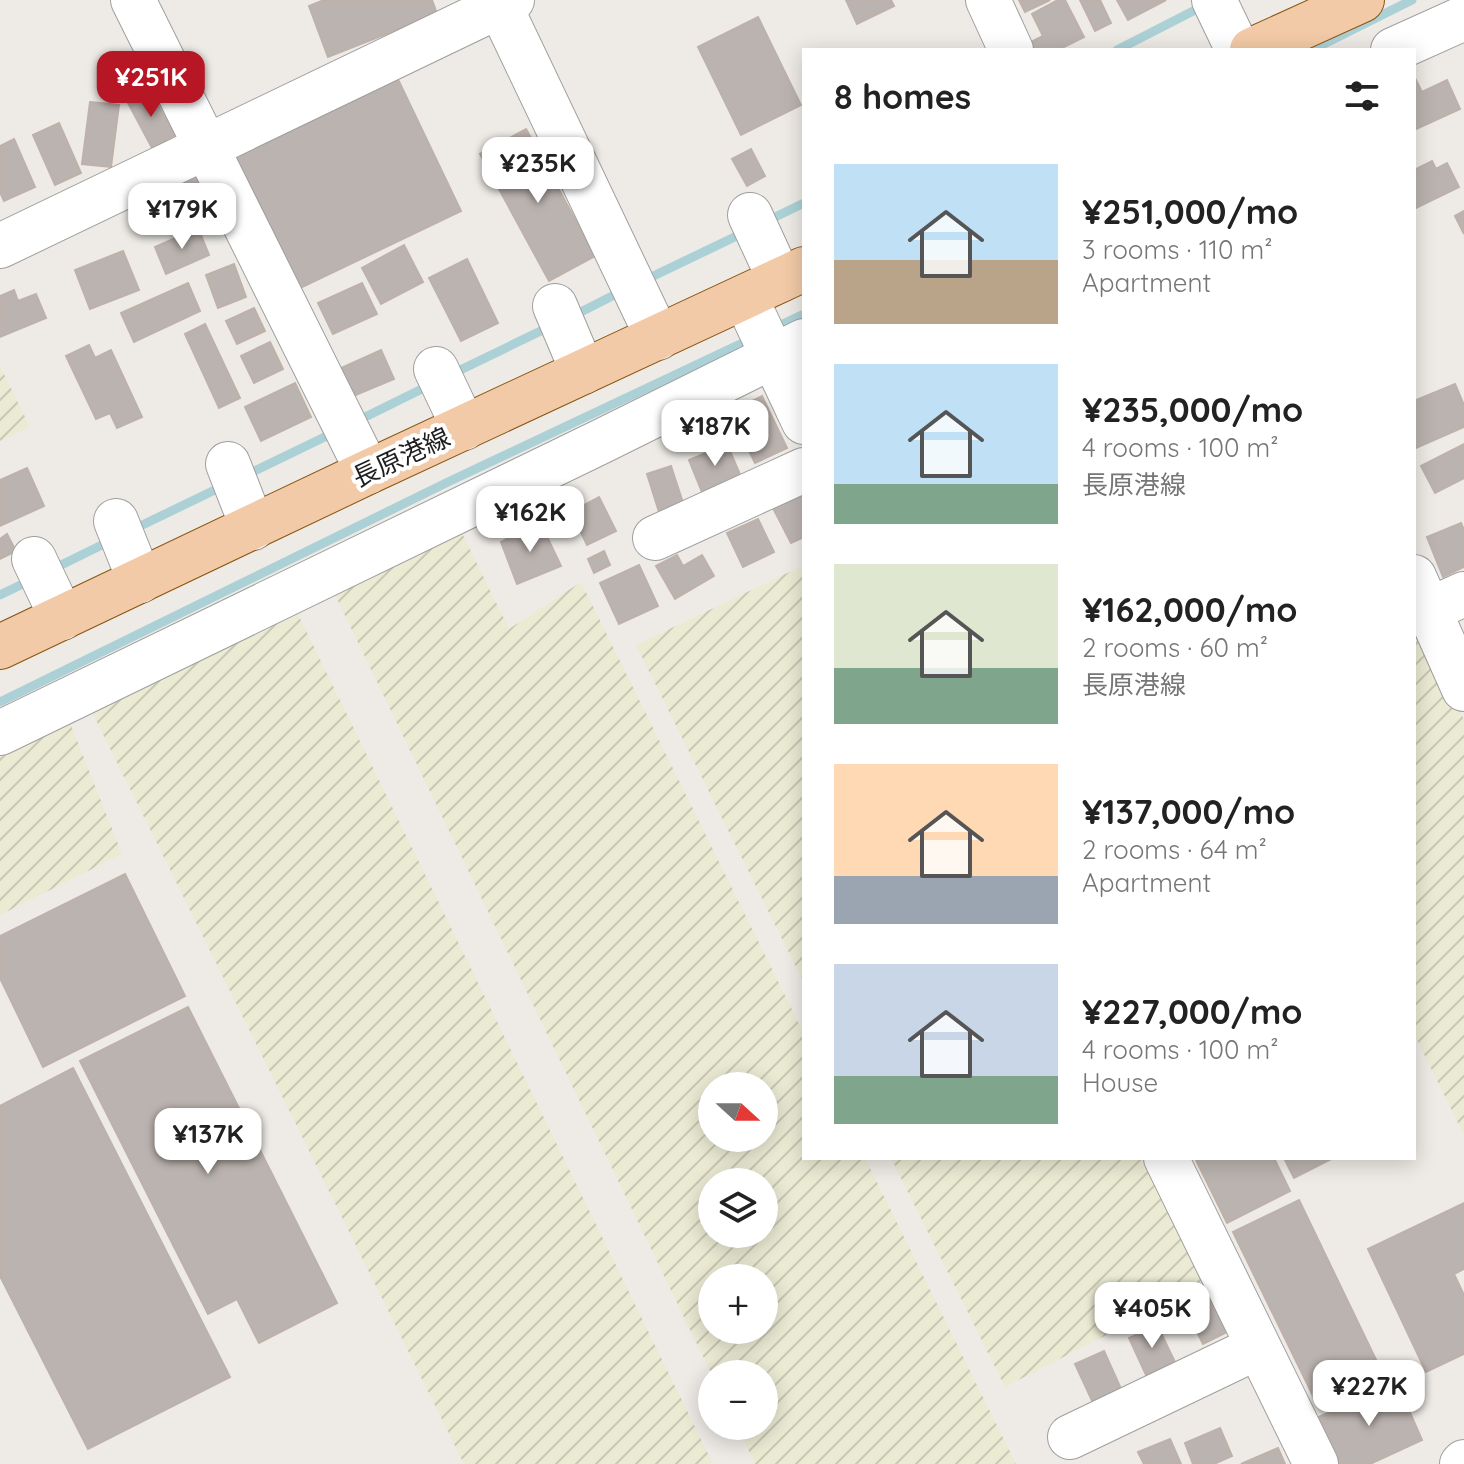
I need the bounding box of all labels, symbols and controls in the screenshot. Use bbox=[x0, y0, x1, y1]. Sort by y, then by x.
pin: ¥251K bbox=[95, 51, 207, 119]
text: ¥251K bbox=[115, 60, 187, 93]
icon: filters bbox=[1340, 74, 1384, 118]
text: 8 homes bbox=[834, 75, 971, 118]
pin: ¥235K bbox=[482, 137, 594, 205]
text: ¥235K bbox=[500, 146, 576, 179]
pin: ¥179K bbox=[126, 183, 238, 251]
text: ¥251,000/mo bbox=[1082, 190, 1298, 233]
text: ¥179K bbox=[146, 192, 218, 225]
icon: home bbox=[898, 196, 994, 292]
text: 3 rooms · 110 m² bbox=[1082, 233, 1273, 266]
text: Apartment bbox=[1082, 266, 1211, 299]
text: ¥235,000/mo bbox=[1082, 388, 1303, 431]
icon: home bbox=[898, 396, 994, 492]
pin: ¥187K bbox=[659, 400, 771, 468]
text: ¥187K bbox=[679, 409, 751, 442]
street label: 長原港線 bbox=[347, 420, 455, 494]
text: 4 rooms · 100 m² bbox=[1082, 431, 1278, 464]
text: 長原港線 bbox=[1082, 468, 1186, 501]
pin: ¥162K bbox=[474, 486, 586, 554]
text: ¥162K bbox=[494, 495, 566, 528]
text: ¥162,000/mo bbox=[1082, 588, 1298, 631]
icon: home bbox=[898, 596, 994, 692]
text: 2 rooms · 60 m² bbox=[1082, 631, 1268, 664]
text: 長原港線 bbox=[1082, 668, 1186, 701]
text: ¥137,000/mo bbox=[1082, 790, 1295, 833]
icon: home bbox=[898, 796, 994, 892]
text: 2 rooms · 64 m² bbox=[1082, 833, 1267, 866]
text: Apartment bbox=[1082, 866, 1211, 899]
text: ¥227,000/mo bbox=[1082, 990, 1302, 1033]
icon: home bbox=[898, 996, 994, 1092]
text: 4 rooms · 100 m² bbox=[1082, 1033, 1278, 1066]
text: House bbox=[1082, 1066, 1158, 1099]
north arrow bbox=[698, 1072, 778, 1152]
map controls bbox=[698, 1072, 778, 1440]
pin: ¥137K bbox=[152, 1108, 264, 1176]
text: ¥137K bbox=[173, 1117, 243, 1150]
button: layers bbox=[698, 1168, 778, 1248]
button: + bbox=[698, 1264, 778, 1344]
pin: ¥405K bbox=[1096, 1282, 1208, 1350]
text: ¥405K bbox=[1113, 1291, 1191, 1324]
button: − bbox=[698, 1360, 778, 1440]
pin: ¥227K bbox=[1313, 1360, 1425, 1428]
text: ¥227K bbox=[1331, 1369, 1407, 1402]

